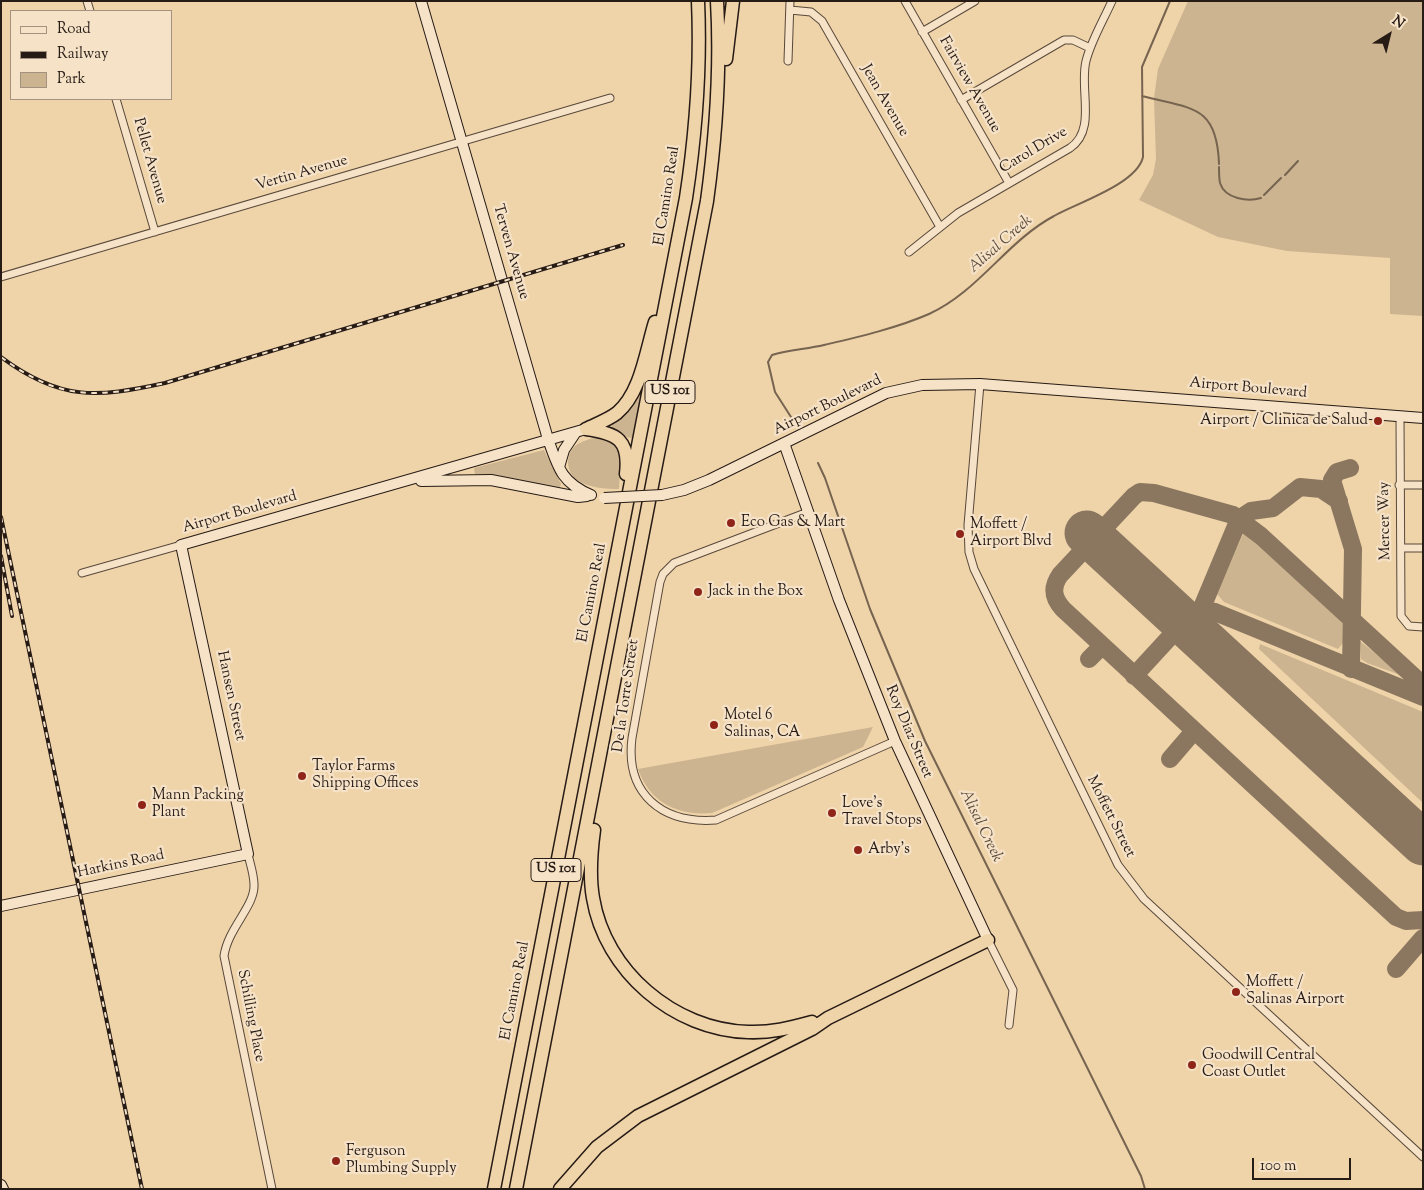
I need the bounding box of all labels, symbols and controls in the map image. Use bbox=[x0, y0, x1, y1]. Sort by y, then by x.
legend bbox=[10, 10, 172, 100]
north arrow bbox=[1364, 10, 1414, 60]
text: N bbox=[1387, 11, 1408, 34]
text: Road bbox=[57, 19, 91, 40]
street label: Fairview Avenue bbox=[934, 34, 1004, 136]
text: Railway bbox=[57, 44, 108, 65]
street label: Jean Avenue bbox=[856, 62, 912, 140]
text: Park bbox=[57, 69, 86, 90]
street label: Pellet Avenue bbox=[128, 116, 170, 206]
street label: Carol Drive bbox=[997, 124, 1071, 178]
street label: El Camino Real bbox=[651, 145, 685, 247]
street label: Vertin Avenue bbox=[254, 152, 350, 196]
street label: Terven Avenue bbox=[488, 202, 532, 302]
water label: Alisal Creek bbox=[965, 212, 1037, 278]
street label: Airport Boulevard bbox=[771, 372, 885, 440]
street label: Airport Boulevard bbox=[1188, 375, 1308, 403]
road number: US 101 bbox=[645, 381, 695, 404]
place label: Airport / Clinica de Salud bbox=[1200, 412, 1368, 430]
marker: Airport / Clinica de Salud bbox=[1372, 415, 1384, 427]
street label: Mercer Way bbox=[1376, 481, 1396, 561]
street label: Airport Boulevard bbox=[181, 488, 299, 538]
place label: Eco Gas & Mart bbox=[741, 514, 845, 532]
place label: Moffett / Airport Blvd bbox=[970, 516, 1052, 551]
marker: Eco Gas & Mart bbox=[725, 517, 737, 529]
marker: Moffett / Airport Blvd bbox=[954, 528, 966, 540]
street label: El Camino Real bbox=[575, 542, 611, 644]
place label: Jack in the Box bbox=[708, 583, 803, 601]
marker: Jack in the Box bbox=[692, 586, 704, 598]
street label: De la Torre Street bbox=[610, 638, 644, 754]
street label: Hansen Street bbox=[212, 649, 248, 743]
street label: Roy Diaz Street bbox=[880, 683, 936, 781]
place label: Motel 6 Salinas, CA bbox=[724, 707, 801, 742]
marker: Motel 6 Salinas, CA bbox=[708, 719, 720, 731]
place label: Taylor Farms Shipping Offices bbox=[312, 758, 418, 793]
marker: Taylor Farms Shipping Offices bbox=[296, 770, 308, 782]
street label: Moffett Street bbox=[1082, 773, 1138, 861]
place label: Mann Packing Plant bbox=[152, 787, 244, 822]
water label: Alisal Creek bbox=[954, 787, 1006, 865]
place label: Love's Travel Stops bbox=[842, 795, 922, 830]
marker: Mann Packing Plant bbox=[136, 799, 148, 811]
marker: Love's Travel Stops bbox=[826, 807, 838, 819]
place label: Arby's bbox=[868, 841, 910, 859]
marker: Arby's bbox=[852, 844, 864, 856]
street label: Harkins Road bbox=[76, 847, 166, 883]
road number: US 101 bbox=[531, 858, 581, 882]
street label: El Camino Real bbox=[498, 940, 534, 1042]
street label: Schilling Place bbox=[232, 968, 268, 1064]
place label: Moffett / Salinas Airport bbox=[1246, 974, 1344, 1009]
marker: Moffett / Salinas Airport bbox=[1230, 986, 1242, 998]
place label: Goodwill Central Coast Outlet bbox=[1202, 1047, 1315, 1082]
marker: Goodwill Central Coast Outlet bbox=[1186, 1059, 1198, 1071]
place label: Ferguson Plumbing Supply bbox=[346, 1143, 457, 1178]
scale bar bbox=[1254, 1148, 1353, 1180]
marker: Ferguson Plumbing Supply bbox=[330, 1155, 342, 1167]
text: 100 m bbox=[1260, 1156, 1296, 1177]

